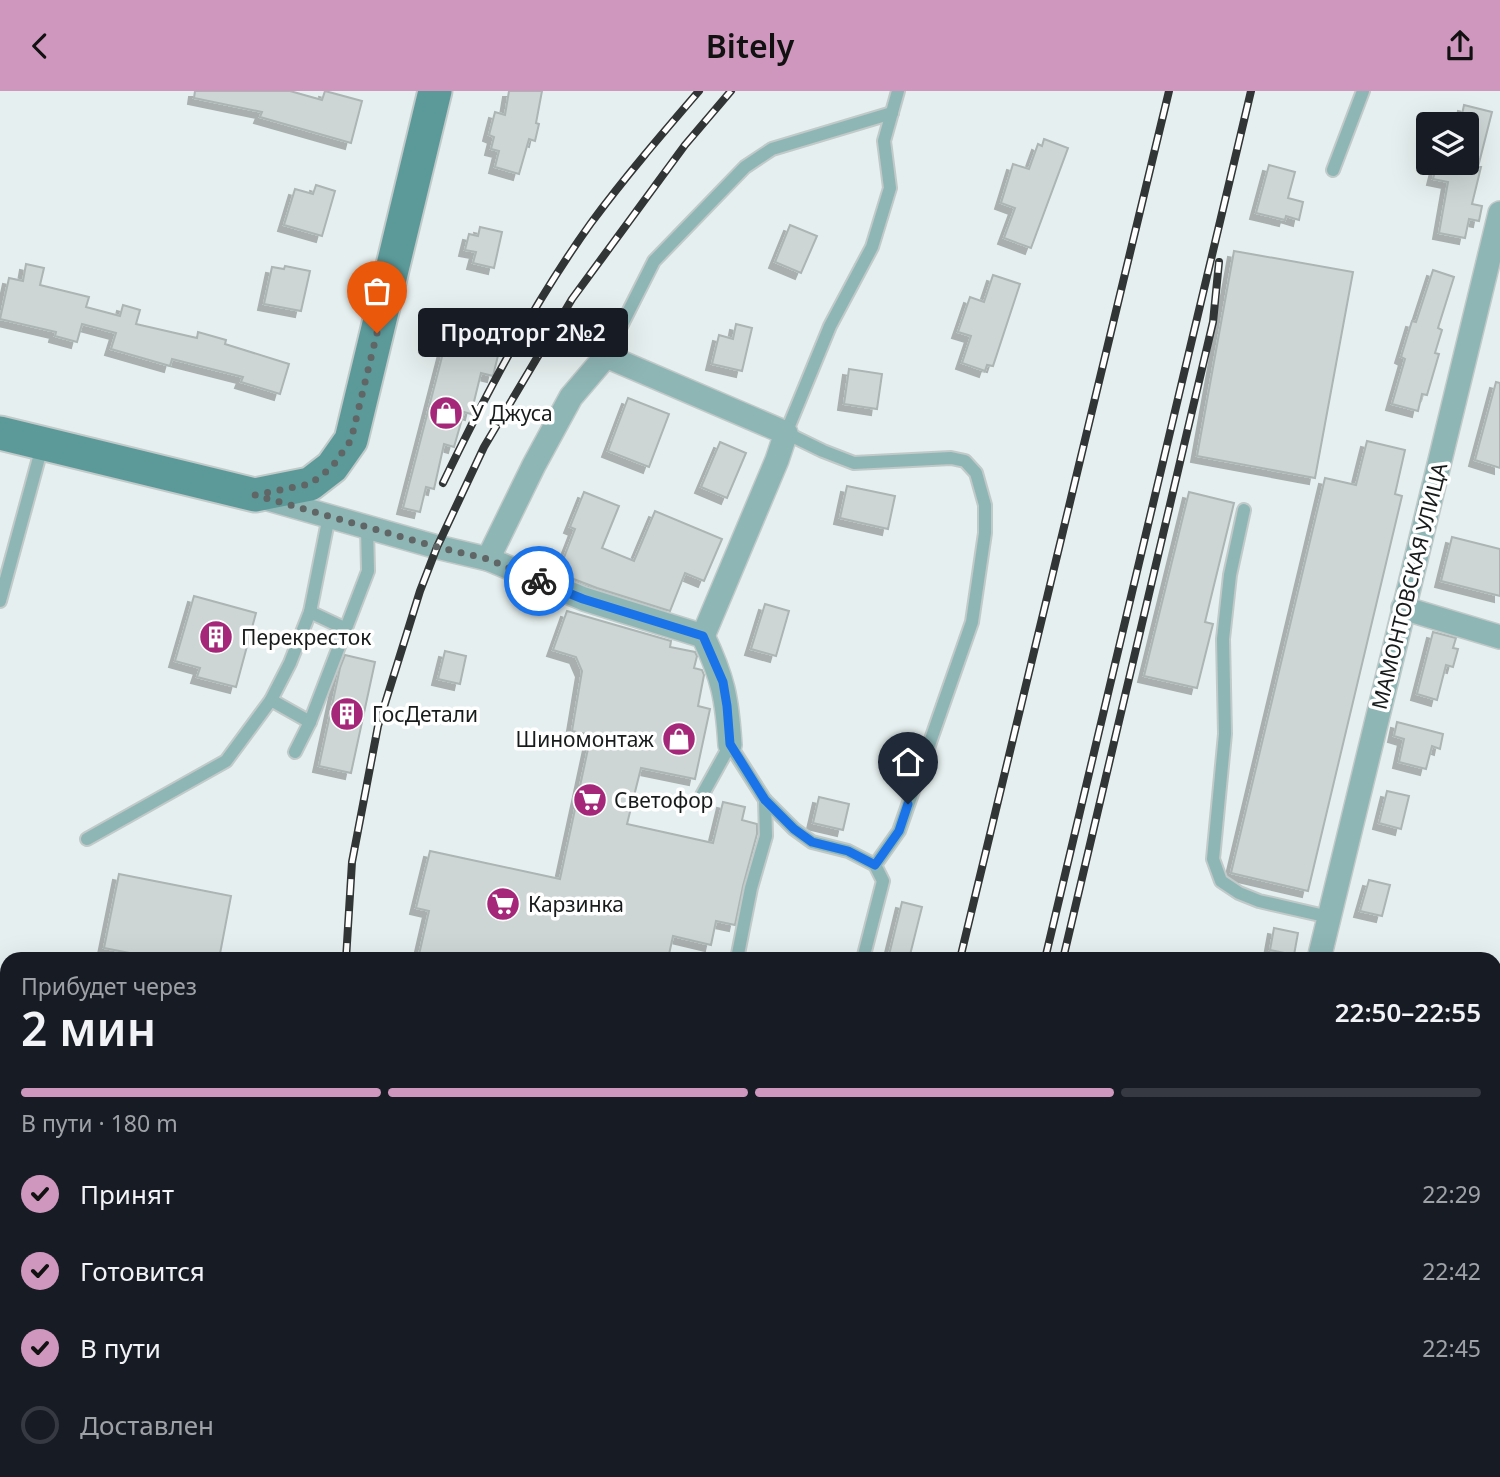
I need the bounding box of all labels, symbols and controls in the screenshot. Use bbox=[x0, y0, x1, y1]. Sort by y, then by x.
text: Bitely bbox=[706, 24, 794, 67]
icon: back bbox=[21, 27, 59, 65]
icon: share bbox=[1441, 27, 1479, 65]
map controls bbox=[1416, 112, 1479, 175]
button: layers bbox=[1416, 112, 1479, 175]
pin bbox=[347, 261, 407, 333]
icon: bag bbox=[358, 272, 396, 310]
callout: Продторг 2№2 bbox=[419, 309, 629, 357]
text: Продторг 2№2 bbox=[440, 316, 606, 348]
shop icon: У Джуса bbox=[427, 394, 465, 432]
place label: У Джуса bbox=[471, 399, 553, 427]
street label: МАМОНТОВСКАЯ УЛИЦА bbox=[1365, 459, 1453, 712]
courier bbox=[504, 546, 574, 616]
icon: bike bbox=[520, 562, 558, 600]
building icon: Перекресток bbox=[197, 618, 235, 656]
place label: Перекресток bbox=[241, 623, 371, 651]
building icon: ГосДетали bbox=[328, 695, 366, 733]
place label: ГосДетали bbox=[372, 700, 478, 728]
shop icon: Шиномонтаж bbox=[660, 720, 698, 758]
place label: Шиномонтаж bbox=[515, 725, 654, 753]
pin bbox=[878, 732, 938, 804]
icon: home bbox=[889, 743, 927, 781]
supermarket icon: Светофор bbox=[571, 781, 609, 819]
place label: Светофор bbox=[614, 786, 713, 814]
supermarket icon: Карзинка bbox=[484, 885, 522, 923]
place label: Карзинка bbox=[528, 890, 624, 918]
text: Прибудет через bbox=[21, 970, 197, 1002]
text: 22:50–22:55 bbox=[1335, 994, 1481, 1030]
text: 2 мин bbox=[21, 997, 156, 1059]
text: В пути · 180 m bbox=[21, 1107, 178, 1139]
icon: check bbox=[21, 1175, 59, 1213]
text: Принят bbox=[80, 1176, 174, 1212]
text: 22:29 bbox=[1422, 1178, 1481, 1210]
icon: check bbox=[21, 1252, 59, 1290]
text: Готовится bbox=[80, 1253, 205, 1289]
text: 22:42 bbox=[1422, 1255, 1481, 1287]
icon: check bbox=[21, 1329, 59, 1367]
text: В пути bbox=[80, 1330, 161, 1366]
text: 22:45 bbox=[1422, 1332, 1481, 1364]
text: Доставлен bbox=[80, 1407, 214, 1443]

